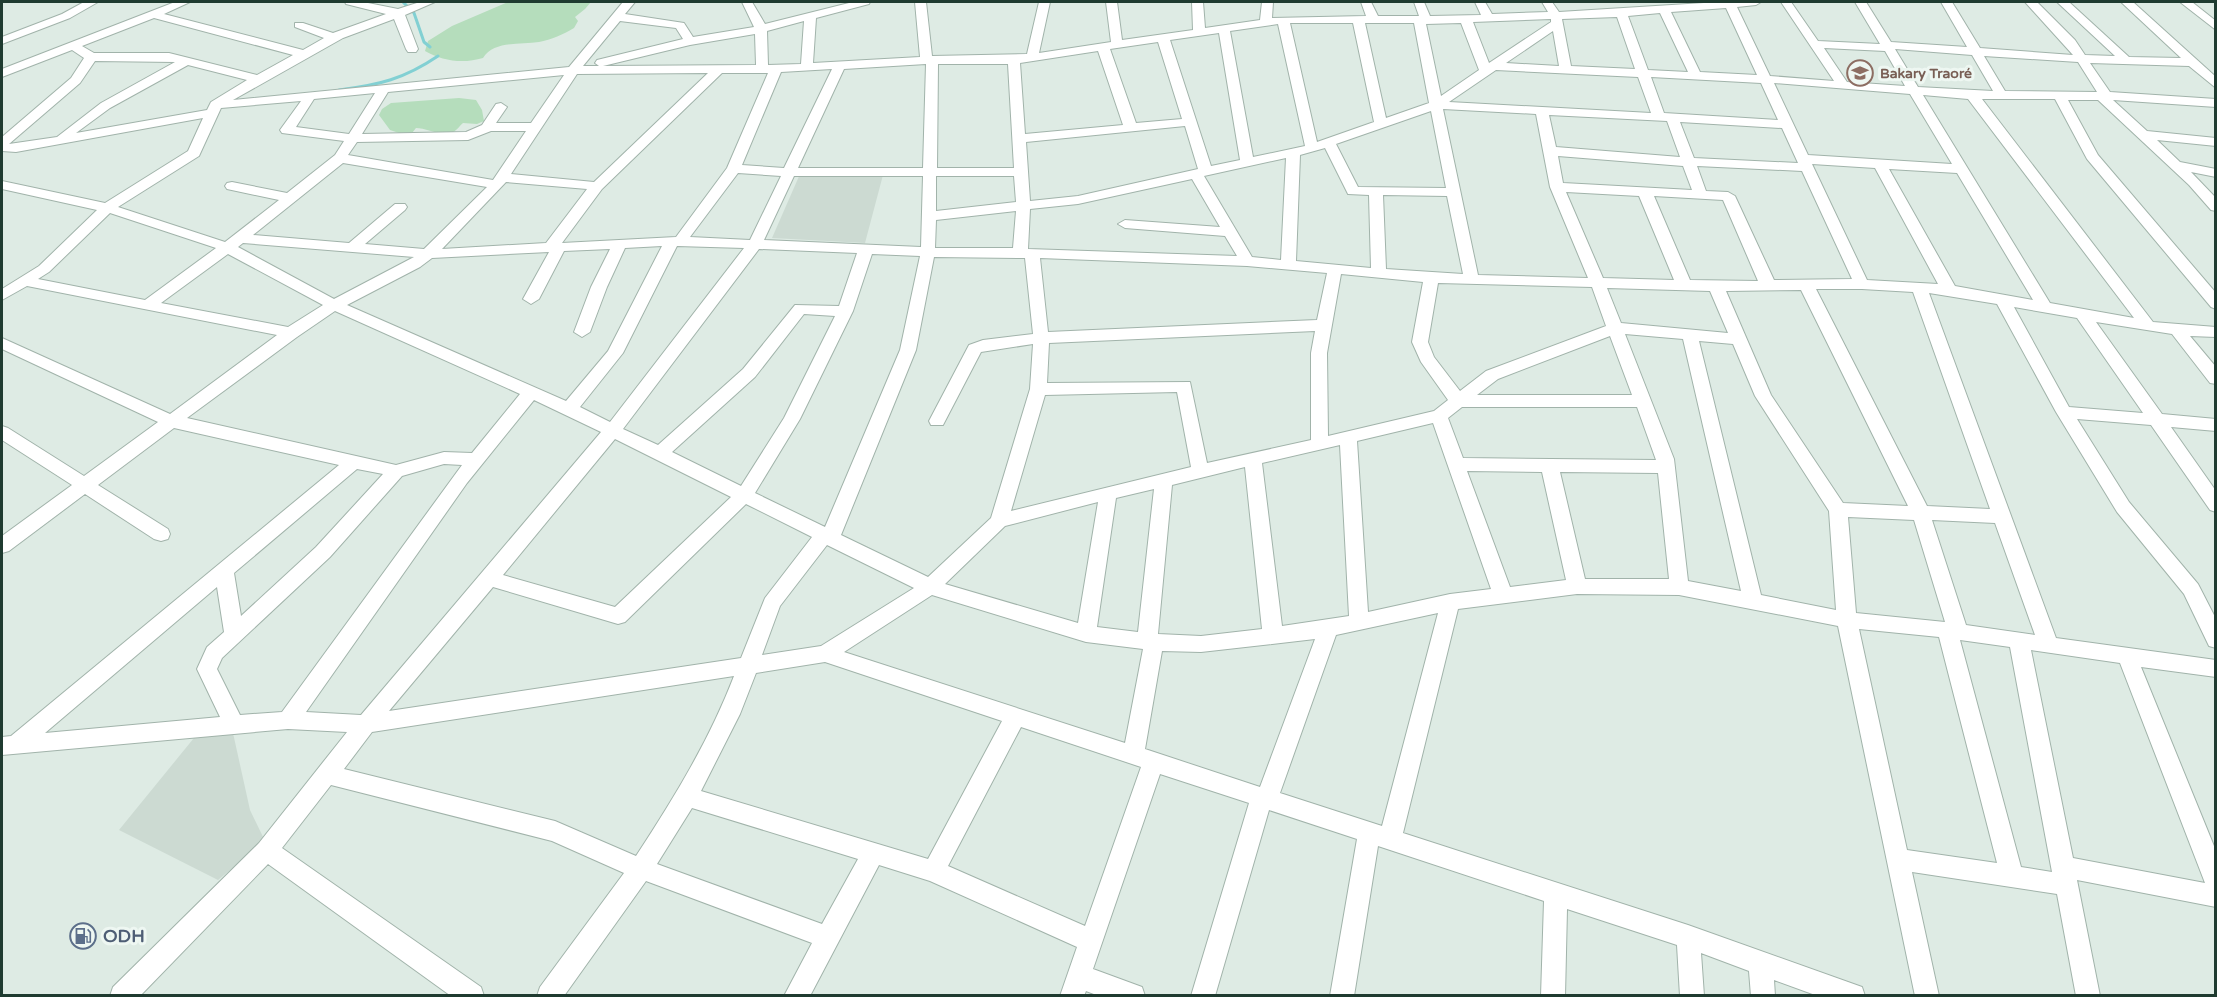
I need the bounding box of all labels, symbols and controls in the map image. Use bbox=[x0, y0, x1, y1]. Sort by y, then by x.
school or university icon: Bakary Traoré bbox=[1845, 58, 1875, 88]
place label: Bakary Traoré bbox=[1880, 65, 1972, 82]
fuel station icon: ODH bbox=[68, 921, 98, 951]
place label: ODH bbox=[103, 925, 145, 947]

